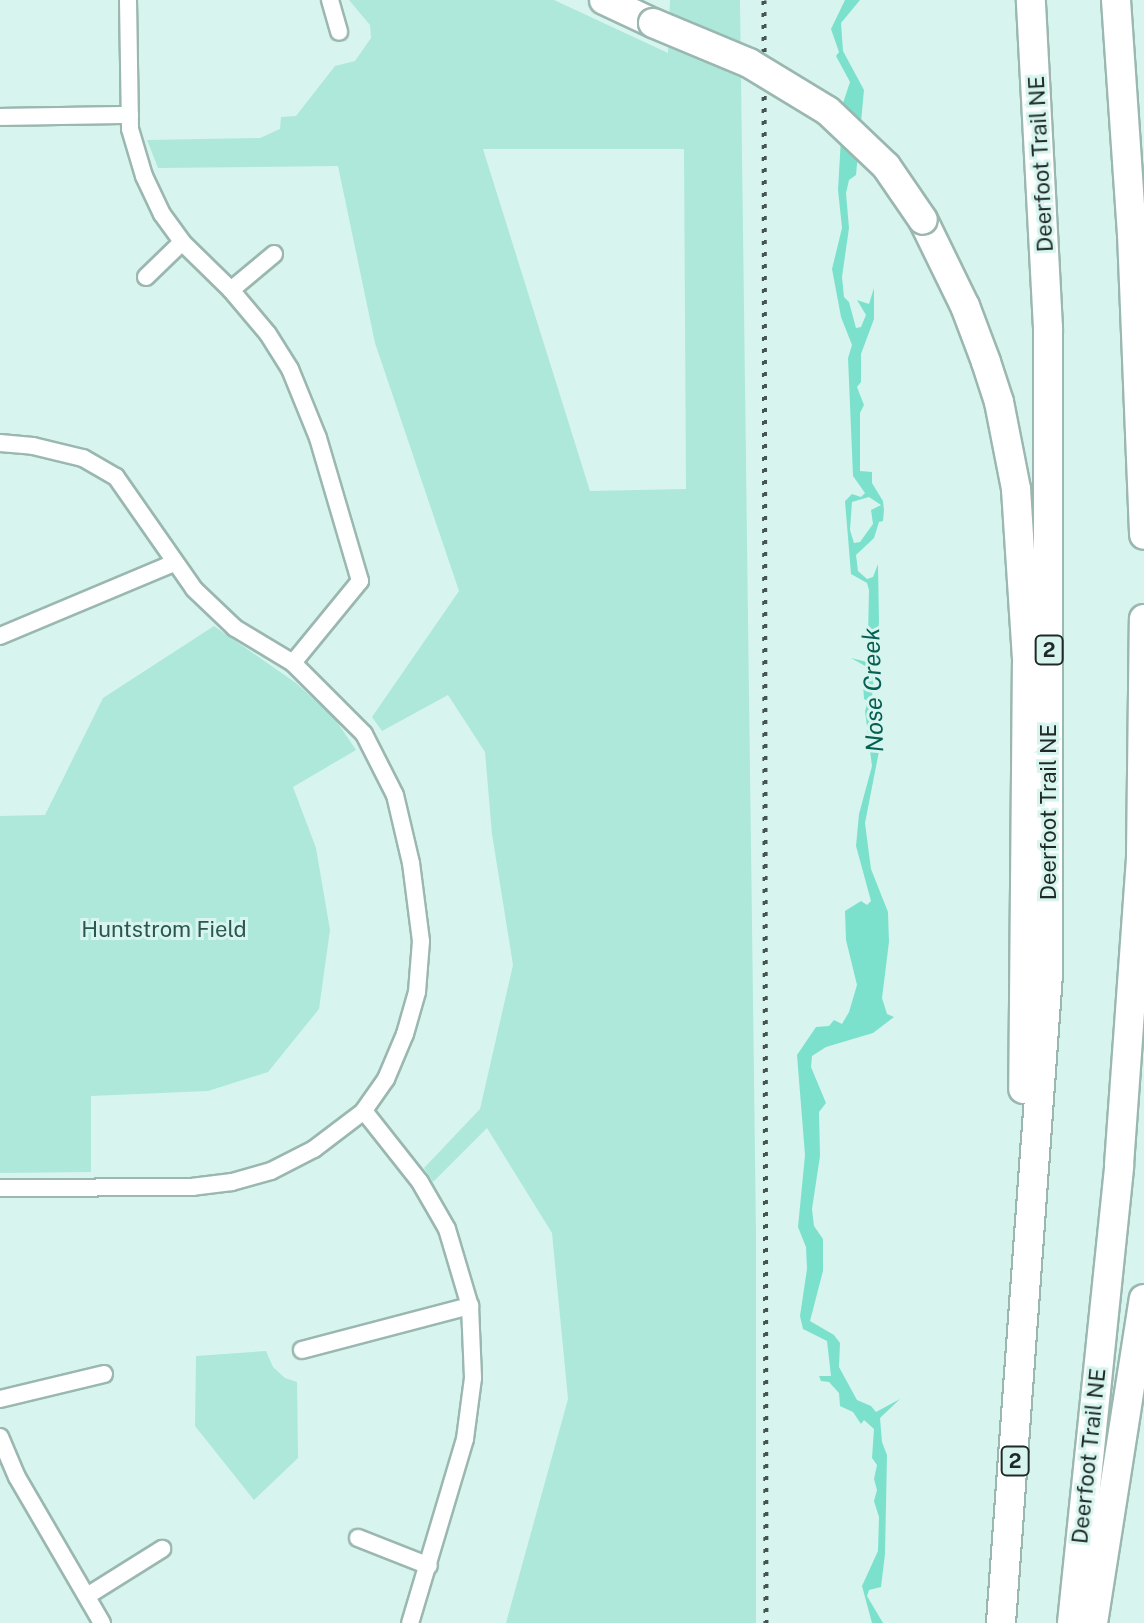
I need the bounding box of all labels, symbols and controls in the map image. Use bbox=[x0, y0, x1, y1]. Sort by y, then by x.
street label: Deerfoot Trail NE bbox=[1023, 75, 1059, 253]
water label: Nose Creek bbox=[856, 627, 890, 753]
road number: 2 bbox=[1033, 634, 1065, 666]
street label: Deerfoot Trail NE bbox=[1036, 724, 1062, 900]
park label: Huntstrom Field bbox=[81, 917, 247, 943]
street label: Deerfoot Trail NE bbox=[1067, 1367, 1111, 1545]
road number: 2 bbox=[999, 1445, 1031, 1477]

